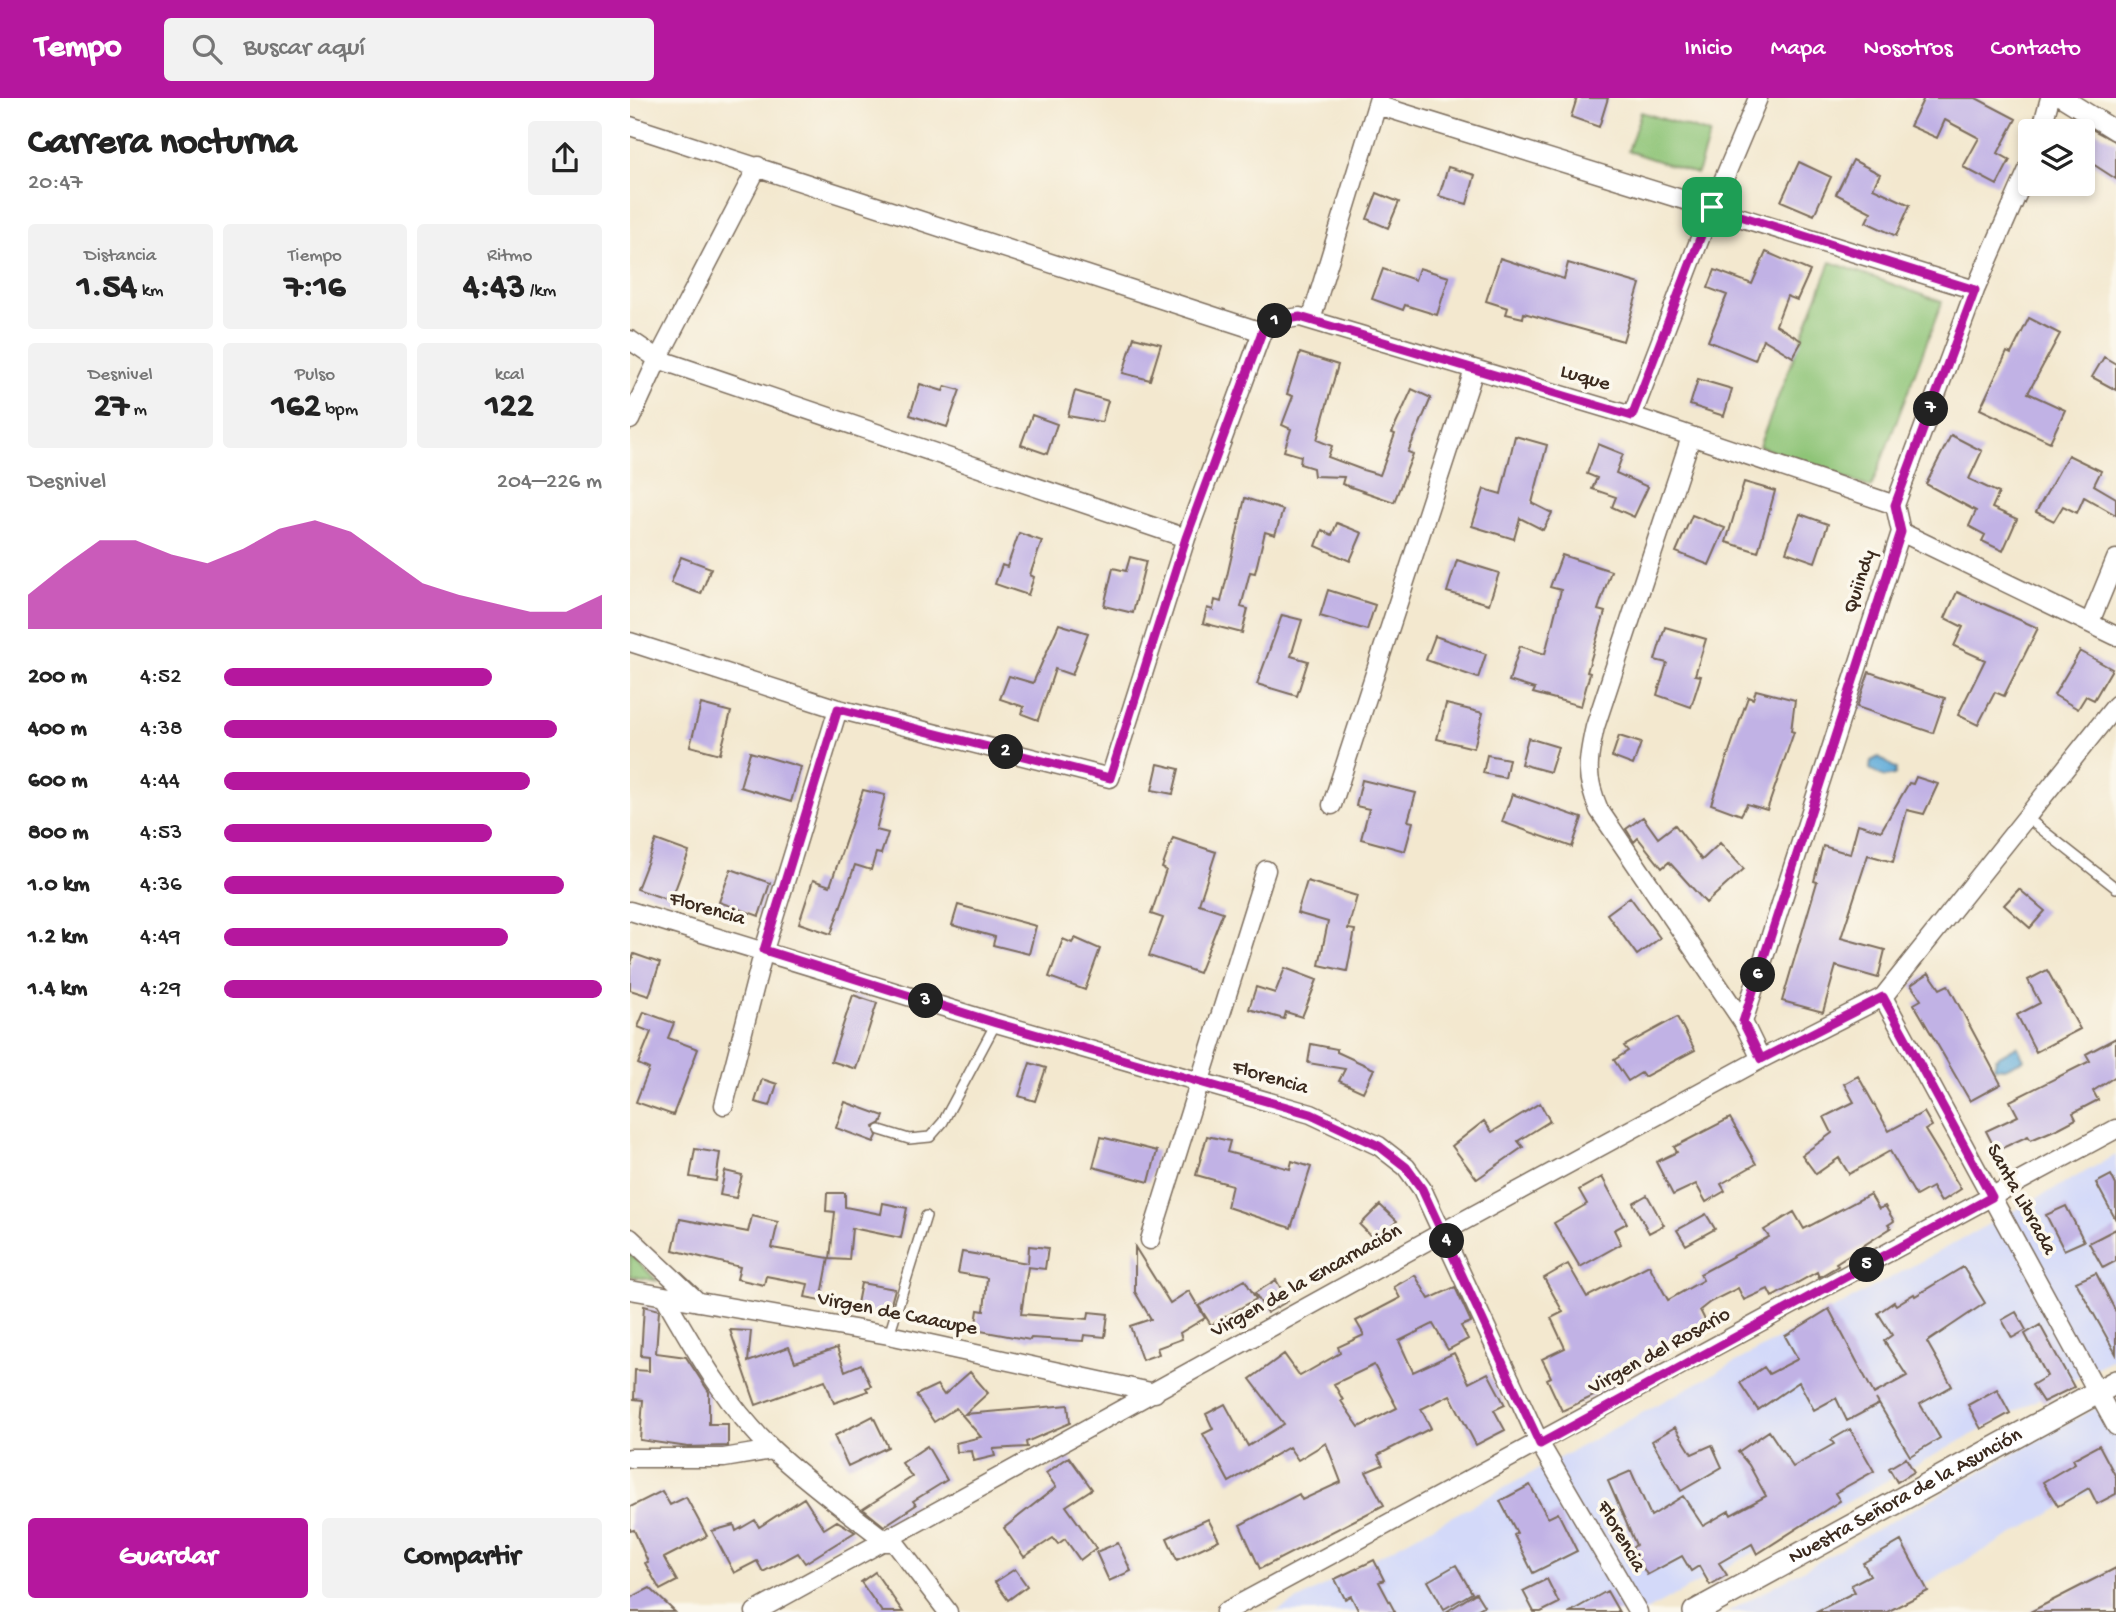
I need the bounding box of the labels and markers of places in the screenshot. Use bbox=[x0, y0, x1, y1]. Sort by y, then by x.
pin bbox=[1682, 177, 1742, 237]
pin: 1 bbox=[1258, 304, 1292, 339]
pin: 7 bbox=[1914, 392, 1948, 426]
pin: 2 bbox=[988, 734, 1024, 770]
pin: 6 bbox=[1740, 958, 1776, 992]
pin: 3 bbox=[908, 984, 944, 1018]
pin: 4 bbox=[1430, 1224, 1464, 1258]
pin: 5 bbox=[1850, 1248, 1884, 1282]

